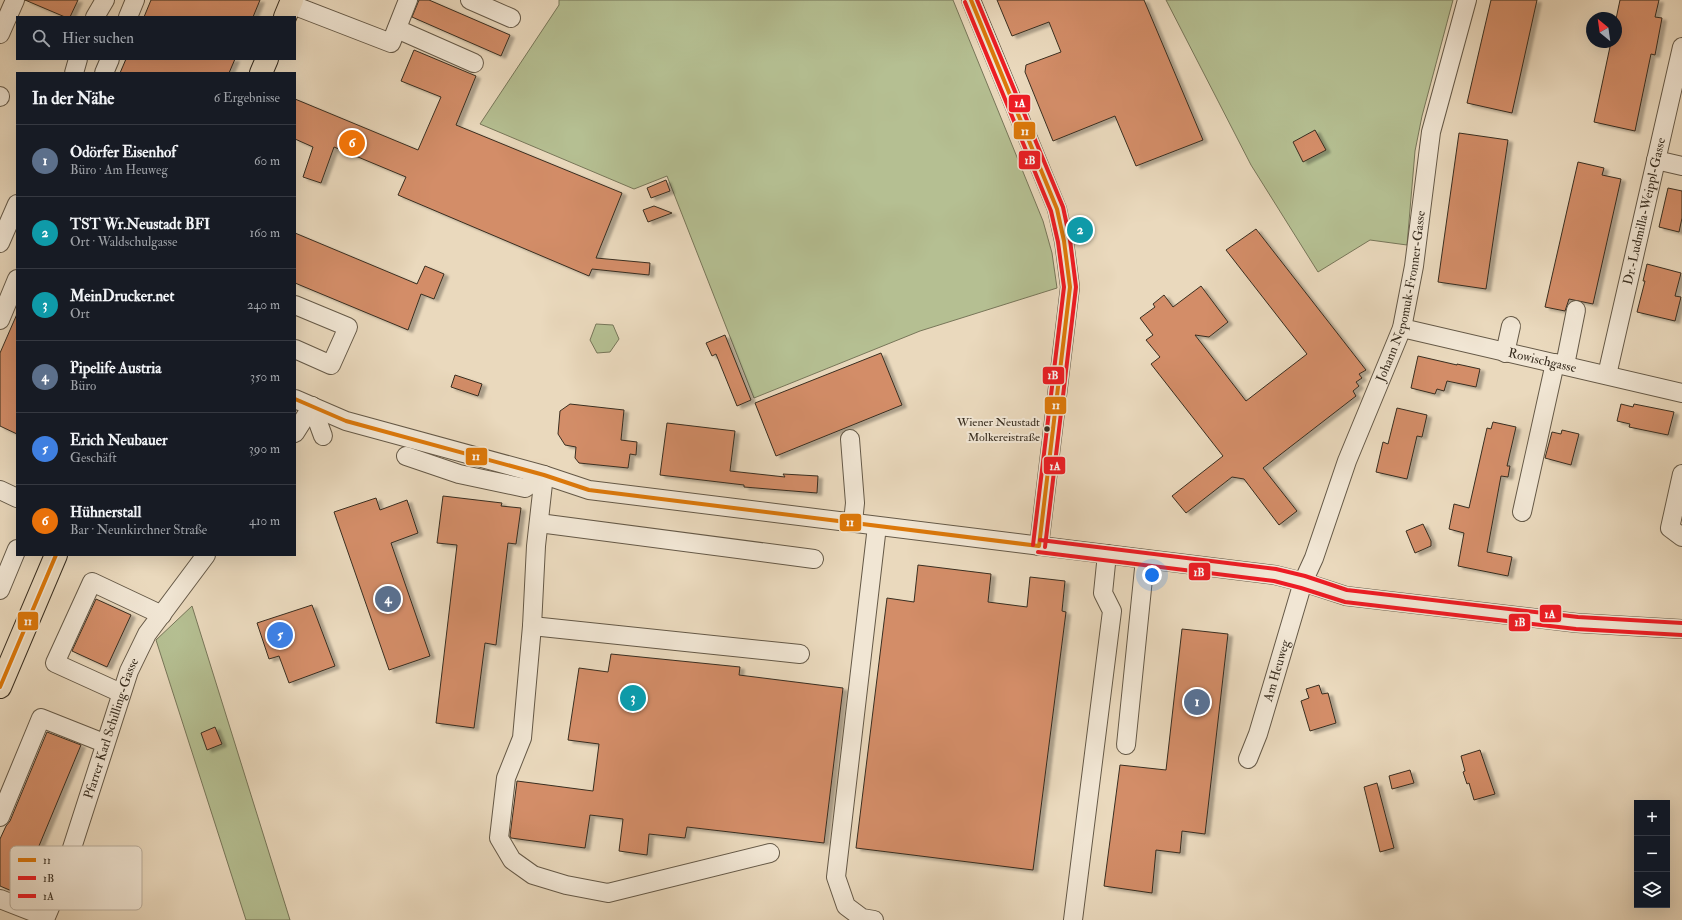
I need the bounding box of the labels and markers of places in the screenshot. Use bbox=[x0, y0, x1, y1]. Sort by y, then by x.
pin: 6 bbox=[339, 128, 365, 158]
pin: 2 bbox=[1067, 215, 1093, 245]
place label: Wiener Neustadt Molkereistraße bbox=[956, 415, 1040, 445]
marker: Wiener Neustadt Molkereistraße bbox=[1042, 424, 1052, 434]
pin: 4 bbox=[375, 584, 401, 614]
pin: 5 bbox=[267, 620, 293, 650]
pin: 3 bbox=[620, 683, 646, 713]
pin: 1 bbox=[1184, 687, 1210, 717]

